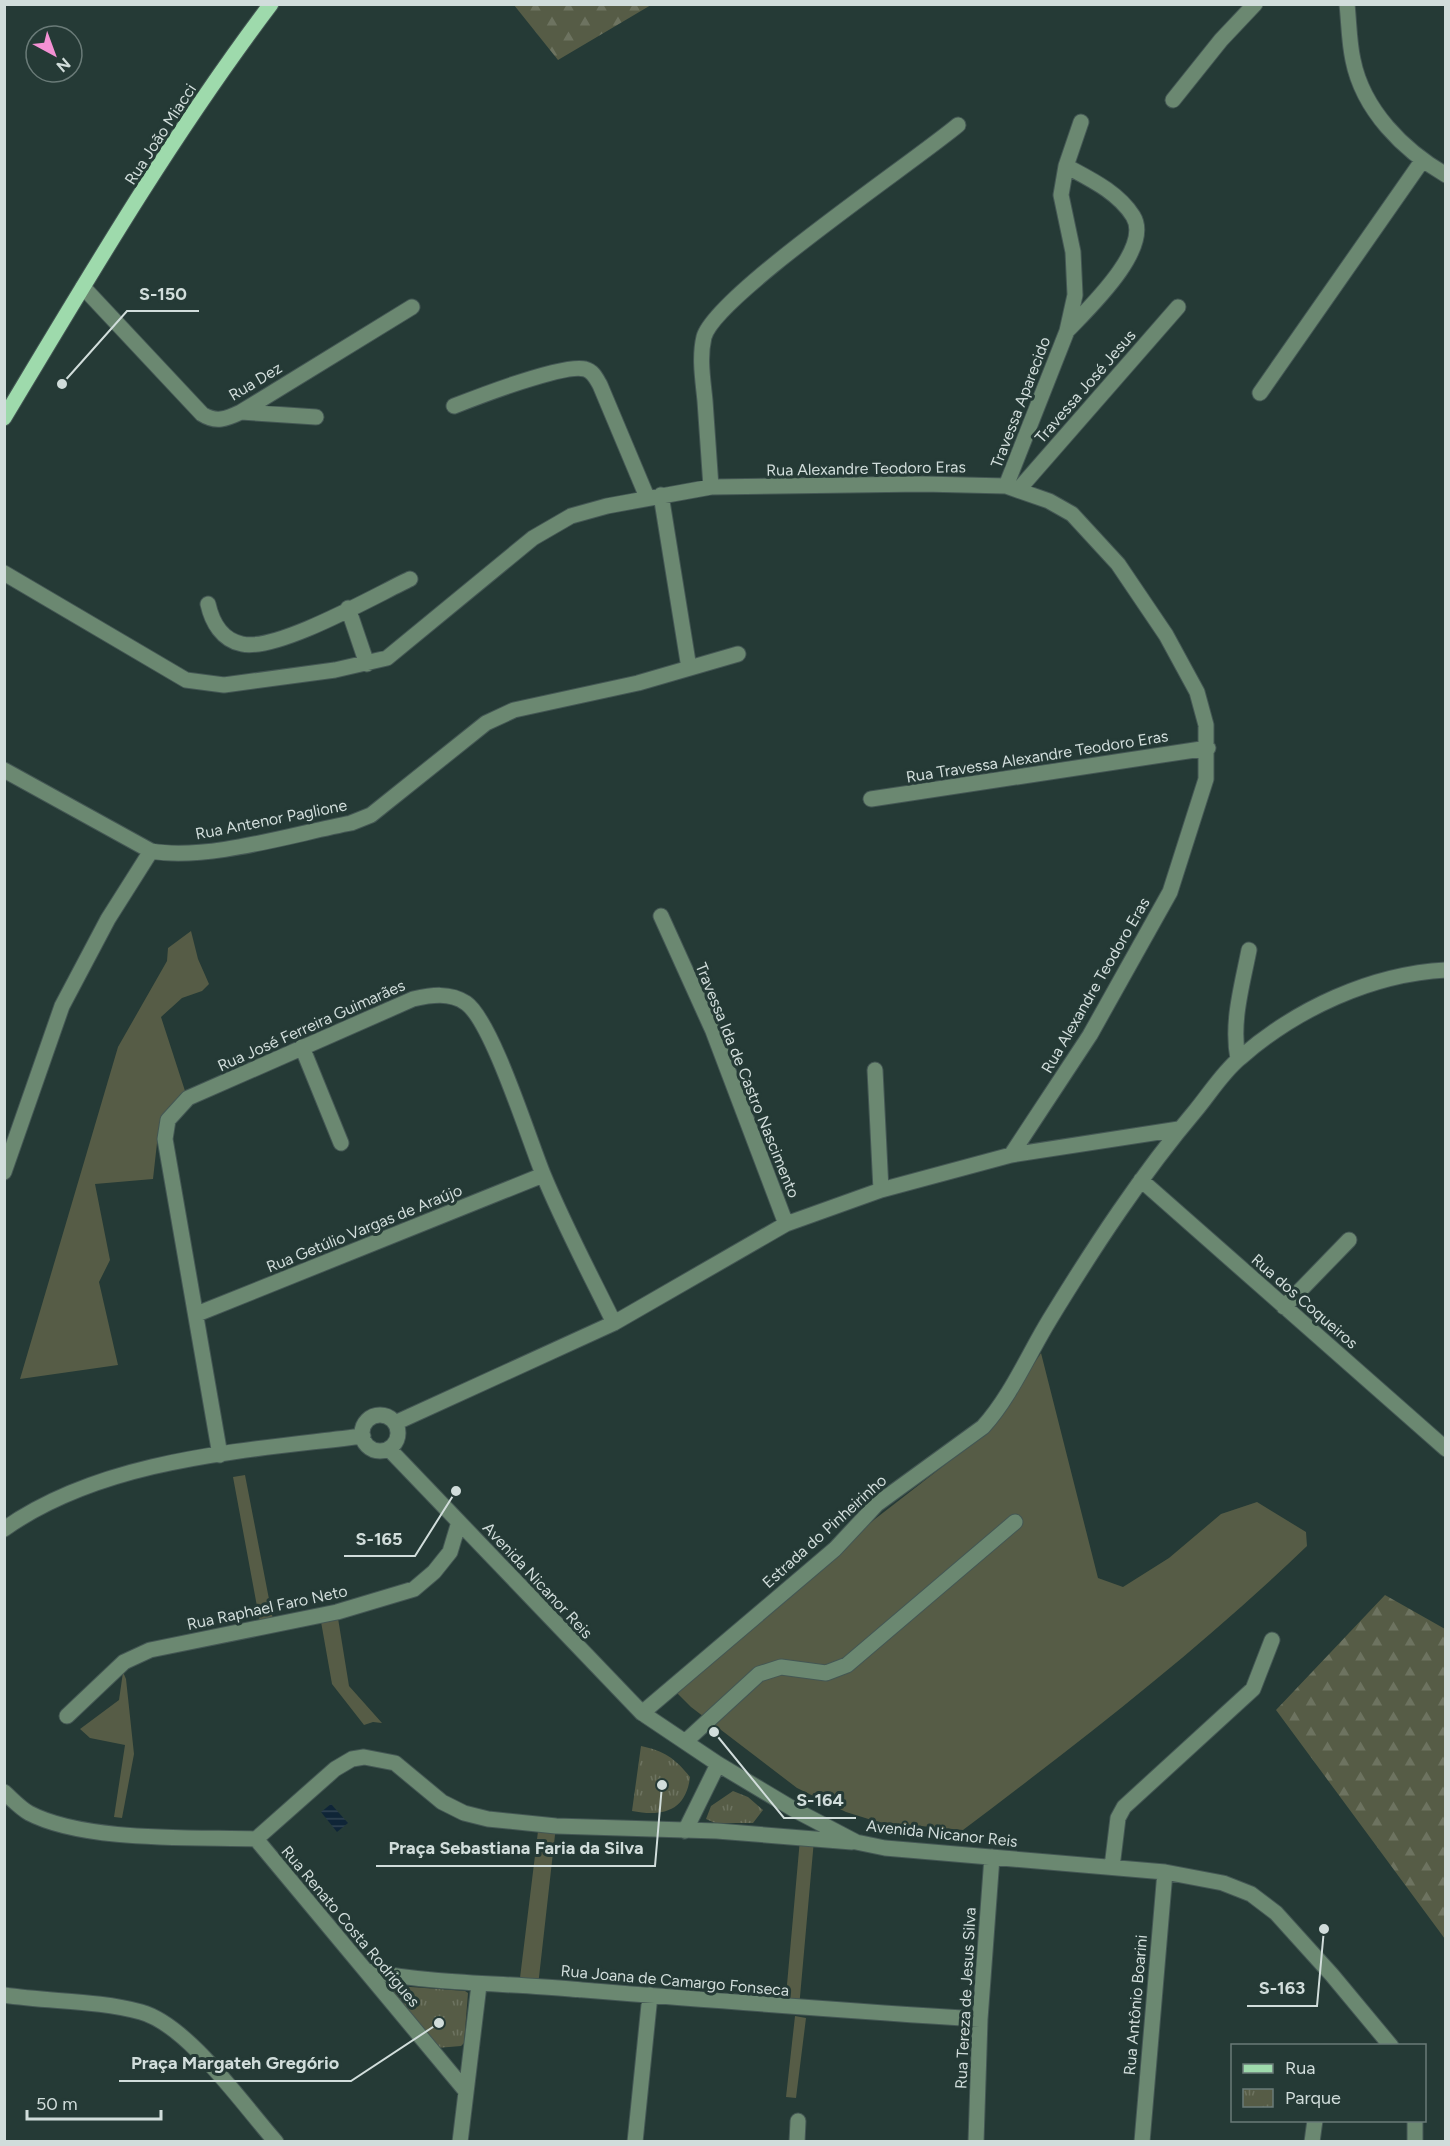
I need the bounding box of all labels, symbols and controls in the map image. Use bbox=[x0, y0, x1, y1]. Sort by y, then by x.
north arrow bbox=[24, 24, 84, 84]
text: N bbox=[53, 54, 74, 76]
street label: Rua João Miacci bbox=[121, 80, 200, 188]
callout: S-150 bbox=[127, 275, 199, 311]
text: S-150 bbox=[139, 283, 187, 305]
street label: Travessa José Jesus bbox=[1031, 326, 1140, 447]
street label: Travessa Aparecido bbox=[987, 334, 1054, 470]
street label: Rua Dez bbox=[225, 358, 285, 405]
street label: Rua Alexandre Teodoro Eras bbox=[766, 457, 966, 480]
street label: Rua Travessa Alexandre Teodoro Eras bbox=[905, 726, 1170, 787]
street label: Rua Antenor Paglione bbox=[194, 795, 349, 844]
street label: Rua Alexandre Teodoro Eras bbox=[1037, 894, 1154, 1077]
street label: Travessa Ida de Castro Nascimento bbox=[692, 960, 804, 1201]
street label: Rua José Ferreira Guimarães bbox=[215, 975, 408, 1075]
street label: Rua Getúlio Vargas de Araújo bbox=[264, 1180, 465, 1276]
street label: Rua dos Coqueiros bbox=[1248, 1250, 1362, 1353]
street label: Estrada do Pinheirinho bbox=[758, 1471, 890, 1592]
street label: Avenida Nicanor Reis bbox=[479, 1518, 596, 1642]
callout: S-165 bbox=[344, 1520, 415, 1556]
text: S-165 bbox=[356, 1528, 402, 1550]
street label: Rua Raphael Faro Neto bbox=[185, 1581, 349, 1634]
callout: S-164 bbox=[784, 1782, 856, 1818]
text: S-164 bbox=[796, 1789, 844, 1811]
street label: Avenida Nicanor Reis bbox=[865, 1816, 1019, 1851]
callout: Praça Sebastiana Faria da Silva bbox=[376, 1830, 655, 1866]
text: Praça Sebastiana Faria da Silva bbox=[388, 1837, 644, 1859]
street label: Rua Renato Costa Rodrigues bbox=[278, 1842, 424, 2011]
street label: Rua Tereza de Jesus Silva bbox=[951, 1907, 980, 2089]
street label: Rua Antônio Boarini bbox=[1120, 1934, 1151, 2076]
street label: Rua Joana de Camargo Fonseca bbox=[560, 1961, 790, 2000]
callout: S-163 bbox=[1247, 1970, 1317, 2006]
text: S-163 bbox=[1259, 1977, 1305, 1999]
legend bbox=[1231, 2044, 1426, 2122]
callout: Praça Margateh Gregório bbox=[119, 2045, 351, 2081]
text: Praça Margateh Gregório bbox=[131, 2052, 339, 2074]
text: Rua bbox=[1285, 2057, 1316, 2079]
scale bar bbox=[27, 2083, 160, 2121]
text: Parque bbox=[1285, 2087, 1341, 2109]
text: 50 m bbox=[36, 2093, 78, 2115]

